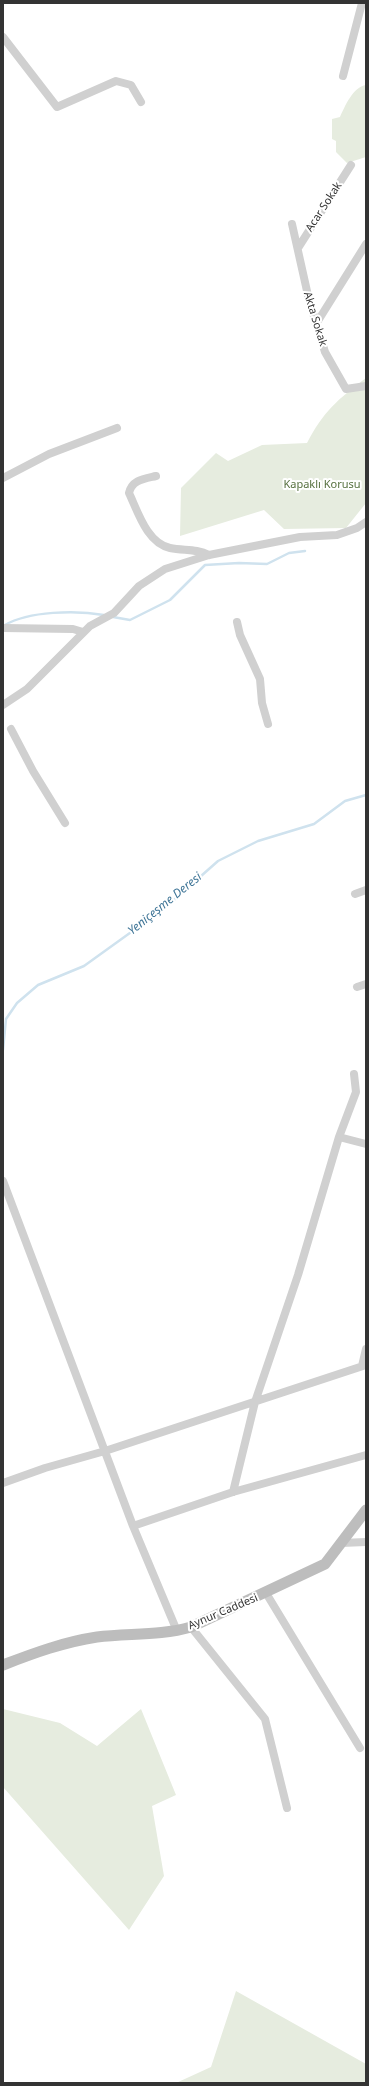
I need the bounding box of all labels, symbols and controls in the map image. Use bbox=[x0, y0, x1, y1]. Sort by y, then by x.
street label: Acar Sokak bbox=[303, 180, 345, 234]
street label: Akta Sokak bbox=[300, 290, 330, 348]
park label: Kapaklı Korusu bbox=[283, 478, 361, 492]
water label: Yeniçeşme Deresi bbox=[125, 870, 205, 938]
street label: Aynur Caddesi bbox=[186, 1591, 260, 1633]

